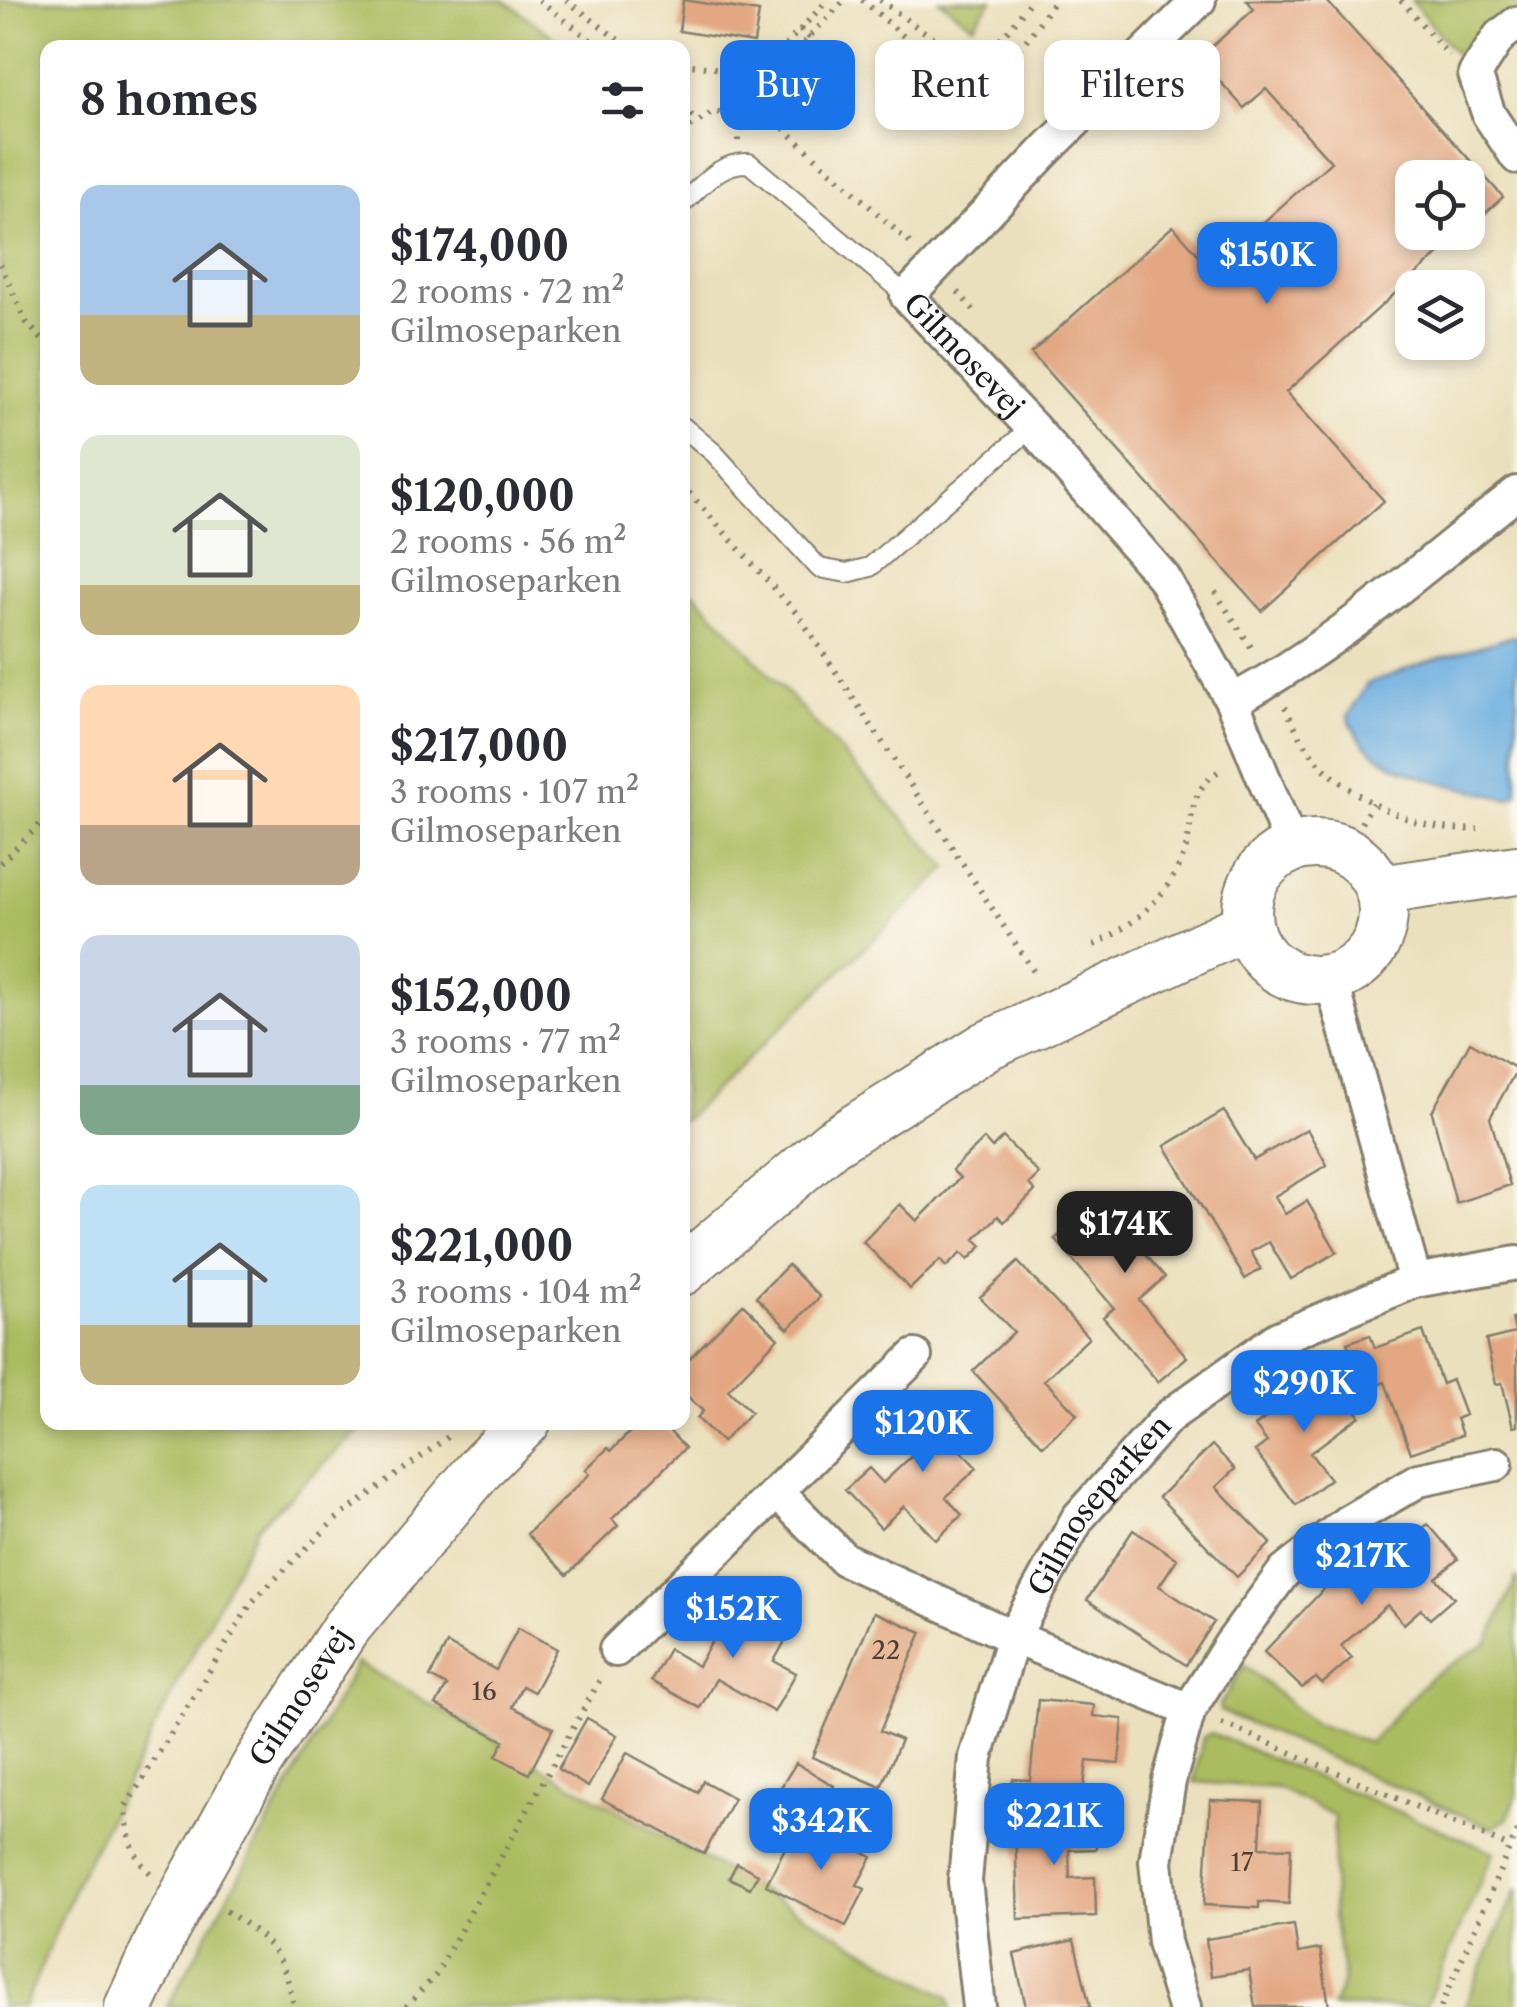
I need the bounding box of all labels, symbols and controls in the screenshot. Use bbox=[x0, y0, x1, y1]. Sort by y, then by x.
chip: Buy bbox=[720, 40, 855, 130]
chip: Rent bbox=[875, 40, 1024, 130]
chip: Filters bbox=[1044, 40, 1220, 130]
icon: filters bbox=[595, 73, 650, 128]
text: 8 homes bbox=[80, 74, 258, 126]
map controls bbox=[1395, 160, 1485, 360]
button: locate bbox=[1395, 160, 1485, 250]
text: $174,000 bbox=[390, 220, 569, 272]
pin: $150K bbox=[1197, 222, 1337, 307]
icon: home bbox=[160, 225, 280, 345]
text: $150K bbox=[1219, 235, 1315, 274]
button: layers bbox=[1395, 270, 1485, 360]
text: 2 rooms · 72 m² bbox=[390, 272, 625, 311]
street label: Gilmosevej bbox=[896, 285, 1032, 425]
text: Gilmoseparken bbox=[390, 311, 622, 350]
text: $120,000 bbox=[390, 470, 575, 522]
icon: home bbox=[160, 475, 280, 595]
text: 2 rooms · 56 m² bbox=[390, 522, 627, 561]
text: Gilmoseparken bbox=[390, 561, 622, 600]
text: $217,000 bbox=[390, 720, 568, 772]
icon: home bbox=[160, 725, 280, 845]
text: 3 rooms · 107 m² bbox=[390, 772, 639, 811]
text: Gilmoseparken bbox=[390, 811, 622, 850]
text: $152,000 bbox=[390, 970, 572, 1022]
icon: home bbox=[160, 975, 280, 1095]
text: 3 rooms · 77 m² bbox=[390, 1022, 621, 1061]
text: Gilmoseparken bbox=[390, 1061, 622, 1100]
pin: $174K bbox=[1055, 1191, 1195, 1276]
text: $174K bbox=[1079, 1204, 1171, 1243]
text: $221,000 bbox=[390, 1220, 573, 1272]
icon: home bbox=[160, 1225, 280, 1345]
text: 3 rooms · 104 m² bbox=[390, 1272, 642, 1311]
text: Gilmoseparken bbox=[390, 1311, 622, 1350]
pin: $290K bbox=[1234, 1350, 1374, 1435]
text: $290K bbox=[1253, 1363, 1355, 1402]
pin: $120K bbox=[853, 1390, 993, 1475]
text: $120K bbox=[874, 1403, 972, 1442]
street label: Gilmoseparken bbox=[1020, 1407, 1179, 1602]
pin: $217K bbox=[1292, 1523, 1432, 1608]
text: $217K bbox=[1315, 1536, 1409, 1575]
pin: $152K bbox=[663, 1576, 803, 1661]
text: $152K bbox=[686, 1589, 780, 1628]
street label: Gilmosevej bbox=[242, 1620, 359, 1773]
house number: 22 bbox=[872, 1635, 900, 1666]
house number: 16 bbox=[471, 1676, 497, 1707]
pin: $221K bbox=[984, 1783, 1124, 1868]
pin: $342K bbox=[751, 1788, 891, 1873]
text: $221K bbox=[1006, 1796, 1102, 1835]
text: $342K bbox=[771, 1801, 871, 1840]
house number: 17 bbox=[1231, 1847, 1254, 1878]

